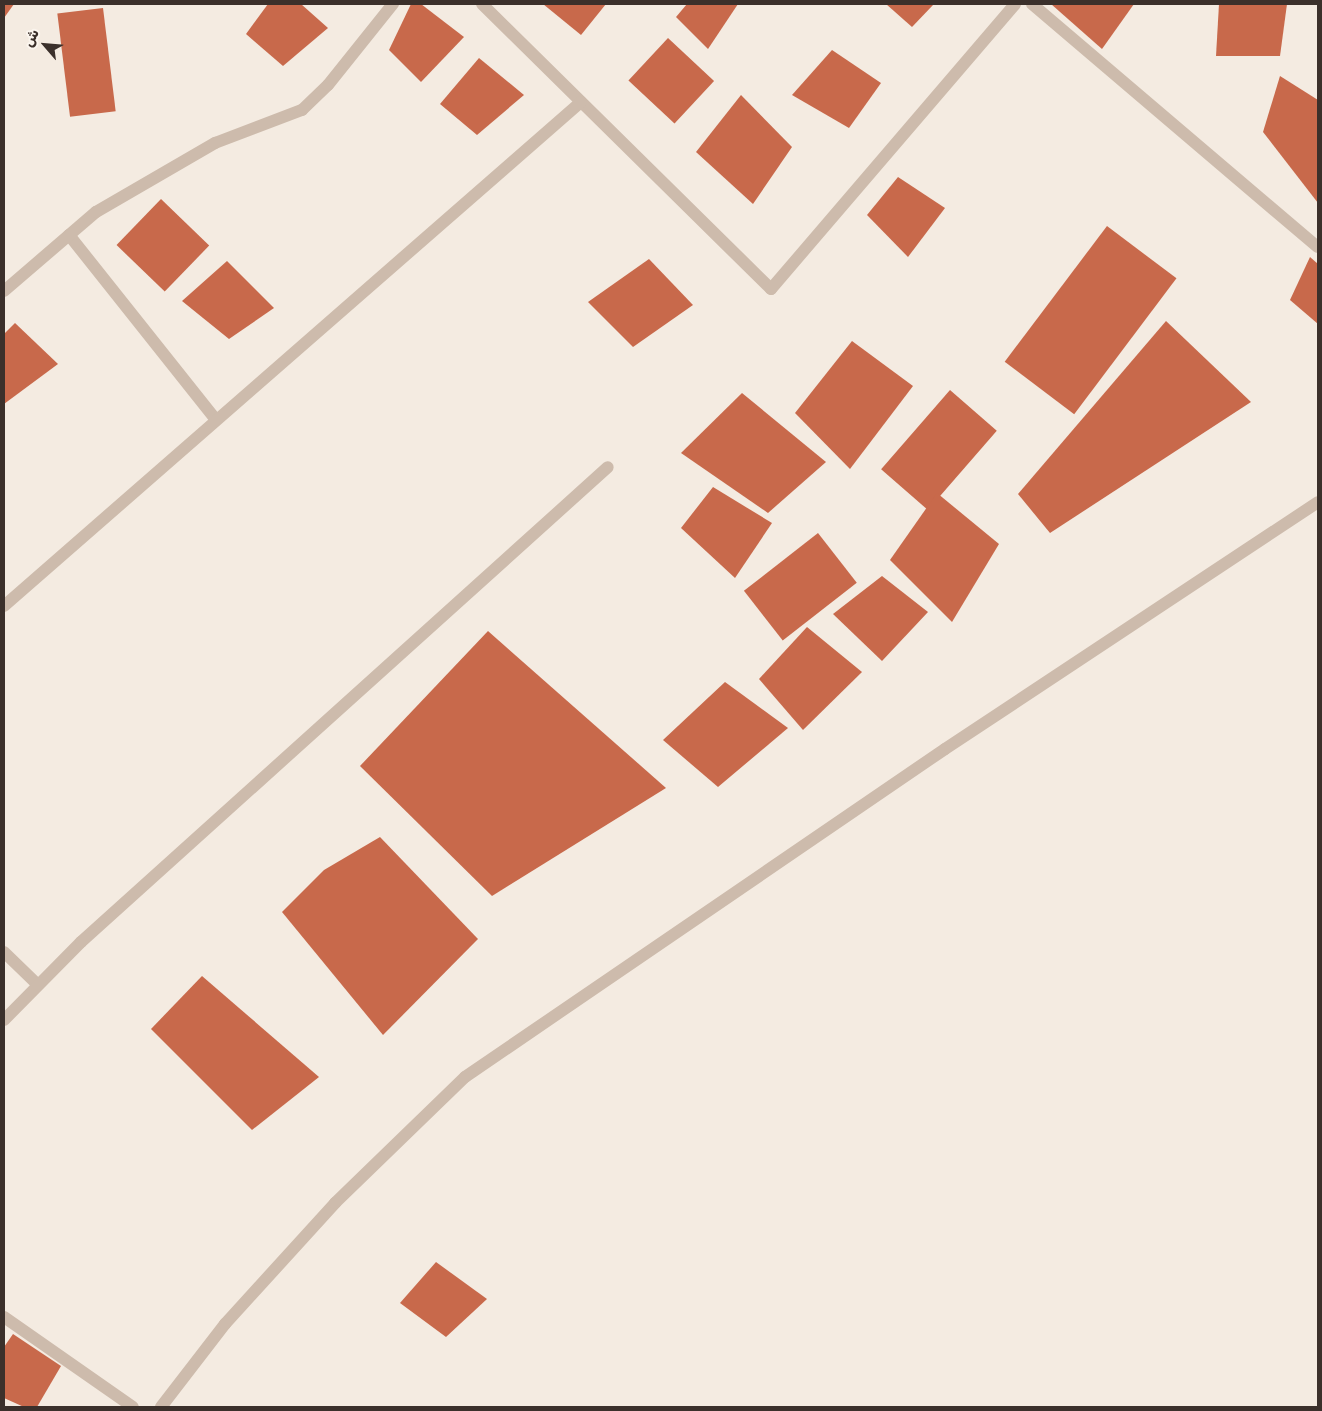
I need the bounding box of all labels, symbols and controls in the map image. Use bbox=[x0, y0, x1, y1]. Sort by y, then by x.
north arrow bbox=[20, 20, 70, 70]
text: ش bbox=[20, 26, 43, 50]

